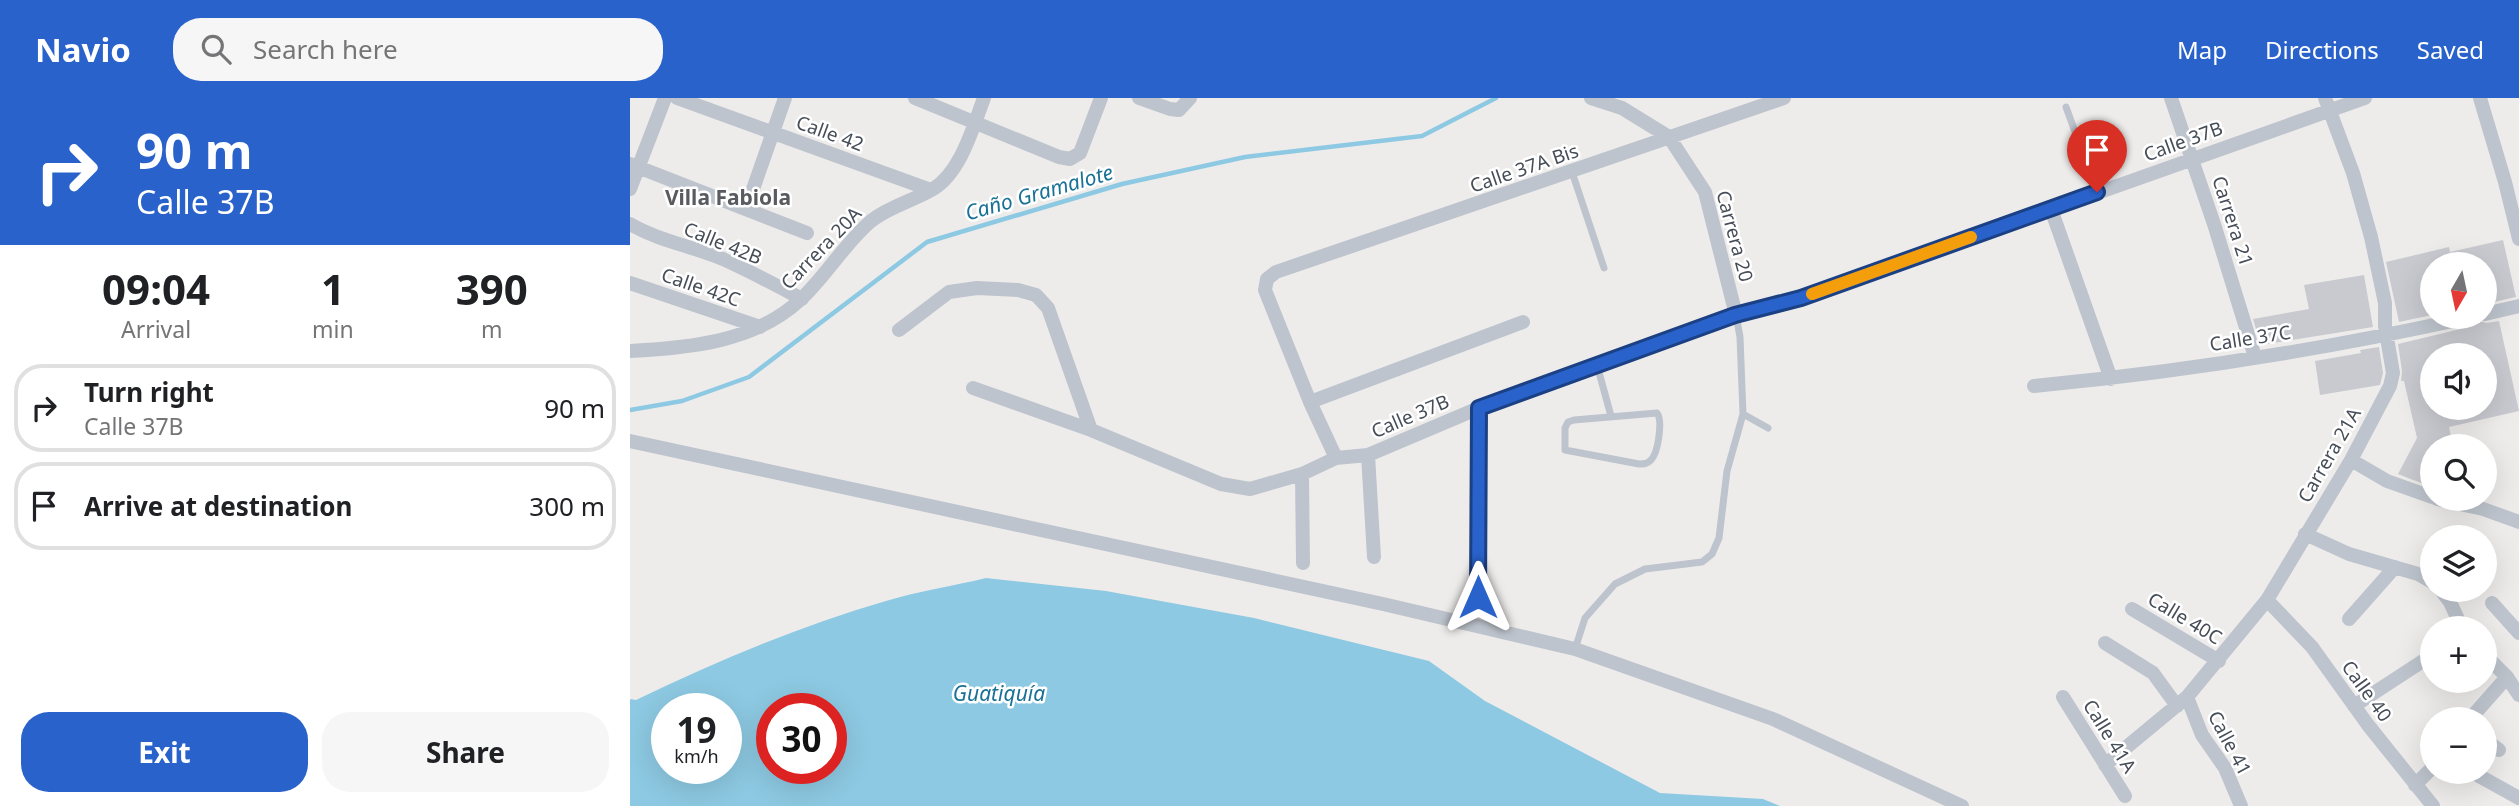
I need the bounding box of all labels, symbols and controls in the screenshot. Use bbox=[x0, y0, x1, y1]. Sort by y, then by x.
search box bbox=[173, 18, 663, 81]
text: Navio bbox=[35, 27, 131, 72]
icon: search bbox=[197, 30, 235, 68]
text: Search here bbox=[253, 31, 398, 67]
text: Map bbox=[2177, 33, 2227, 66]
text: Directions bbox=[2265, 33, 2379, 66]
text: Saved bbox=[2417, 33, 2484, 66]
street label: Calle 42 bbox=[793, 109, 867, 157]
street label: Calle 37B bbox=[2140, 115, 2226, 167]
text: 90 m bbox=[136, 117, 253, 183]
pin bbox=[2067, 120, 2127, 192]
icon: right bbox=[21, 126, 112, 217]
icon: arrive bbox=[2078, 131, 2116, 169]
street label: Calle 37A Bis bbox=[1466, 137, 1582, 199]
water label: Caño Gramalote bbox=[962, 157, 1116, 227]
street label: Carrera 21 bbox=[2206, 173, 2260, 269]
text: Calle 37B bbox=[136, 180, 274, 223]
district label: Villa Fabiola bbox=[665, 183, 791, 211]
street label: Carrera 20 bbox=[1710, 187, 1760, 285]
street label: Carrera 20A bbox=[775, 200, 868, 295]
street label: Calle 42B bbox=[680, 216, 766, 270]
north arrow bbox=[2420, 252, 2497, 329]
map controls bbox=[2420, 252, 2497, 784]
text: 09:04 bbox=[102, 260, 210, 317]
text: 1 bbox=[321, 260, 345, 317]
text: 390 bbox=[456, 260, 528, 317]
street label: Calle 42C bbox=[658, 261, 744, 313]
text: Arrival bbox=[121, 313, 191, 345]
text: min bbox=[312, 313, 354, 345]
text: m bbox=[481, 313, 503, 345]
street label: Calle 37C bbox=[2208, 319, 2292, 357]
button: sound bbox=[2420, 343, 2497, 420]
text: Turn right bbox=[84, 374, 214, 410]
street label: Calle 37B bbox=[1367, 388, 1453, 444]
icon: right bbox=[25, 389, 63, 427]
text: 90 m bbox=[544, 390, 605, 426]
street label: Carrera 21A bbox=[2291, 402, 2367, 507]
text: Calle 37B bbox=[84, 410, 184, 442]
button: search bbox=[2420, 434, 2497, 511]
icon: arrive bbox=[25, 487, 63, 525]
text: Arrive at destination bbox=[84, 488, 353, 524]
text: 300 m bbox=[529, 488, 605, 524]
button: layers bbox=[2420, 525, 2497, 602]
position arrow bbox=[1441, 560, 1515, 634]
street label: Calle 40C bbox=[2143, 586, 2227, 650]
button: + bbox=[2420, 616, 2497, 693]
street label: Calle 40 bbox=[2336, 655, 2398, 727]
water label: Guatiquía bbox=[953, 679, 1045, 707]
speed limit sign: 30 bbox=[756, 693, 847, 784]
street label: Calle 41A bbox=[2077, 694, 2143, 778]
text: 19 bbox=[676, 706, 717, 753]
street label: Calle 41 bbox=[2202, 706, 2258, 780]
button: − bbox=[2420, 707, 2497, 784]
button: Exit bbox=[21, 712, 308, 792]
button: Share bbox=[322, 712, 609, 792]
text: km/h bbox=[674, 744, 719, 768]

